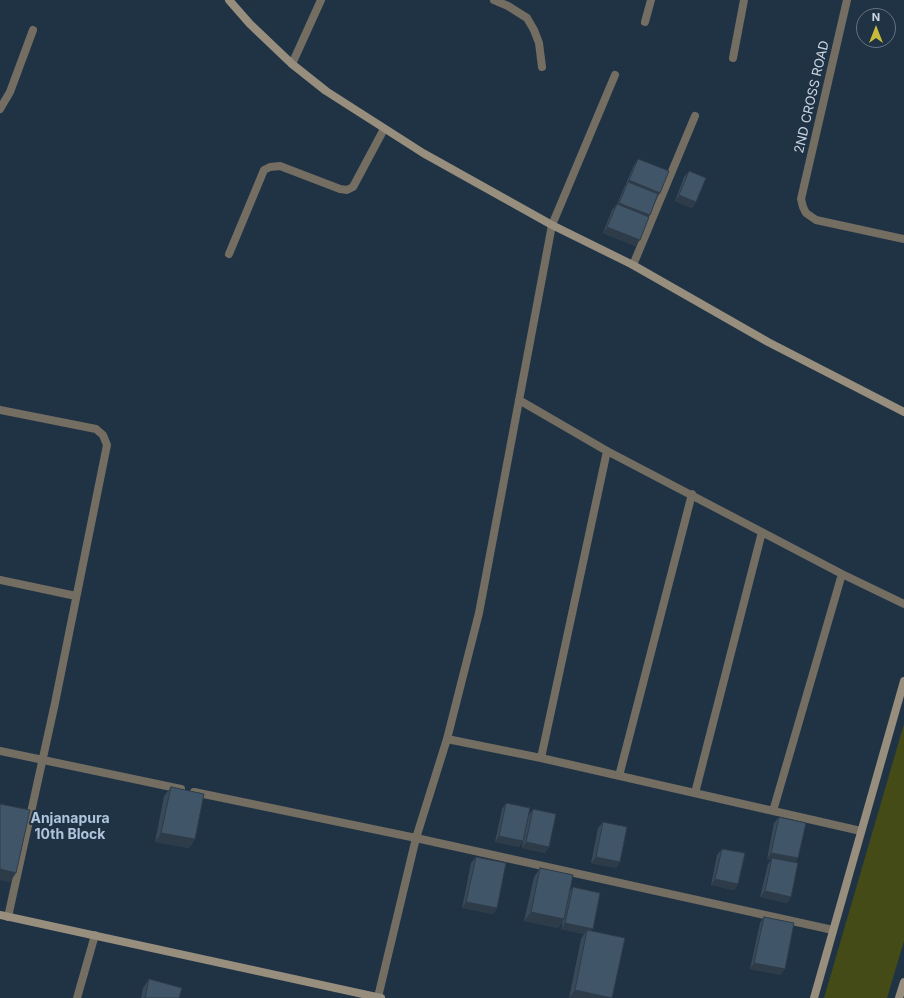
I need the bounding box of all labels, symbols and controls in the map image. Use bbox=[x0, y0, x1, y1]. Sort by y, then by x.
north arrow bbox=[856, 8, 896, 48]
text: N bbox=[872, 10, 880, 24]
street label: 2ND CROSS ROAD bbox=[791, 39, 833, 155]
district label: Anjanapura 10th Block bbox=[30, 811, 110, 844]

